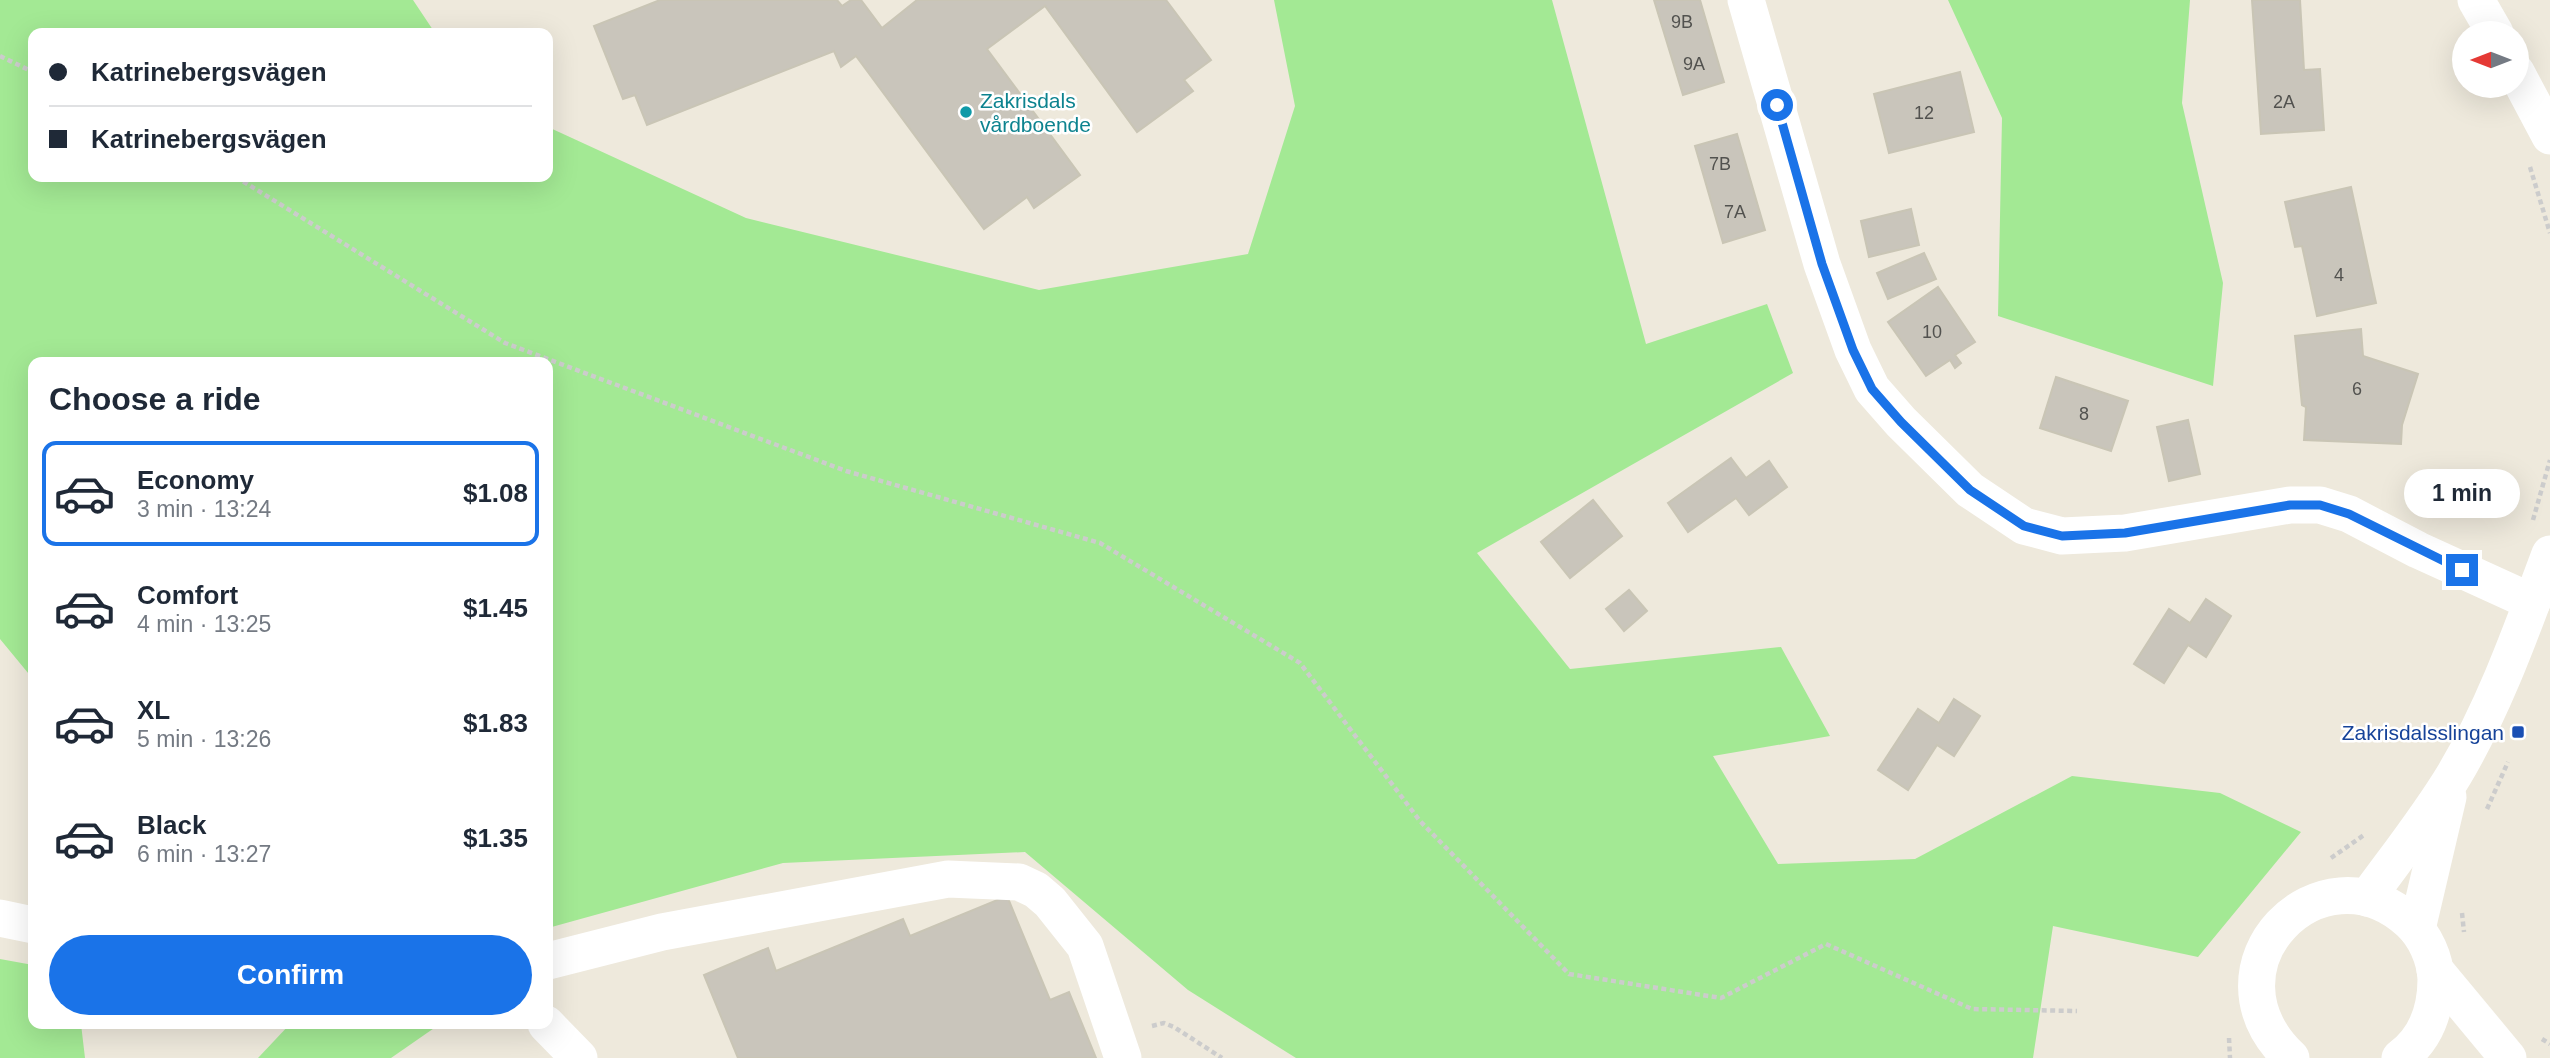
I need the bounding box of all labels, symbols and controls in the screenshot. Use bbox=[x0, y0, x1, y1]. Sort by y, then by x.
house number: 9B bbox=[1671, 12, 1693, 32]
north arrow bbox=[2452, 21, 2529, 98]
map controls bbox=[2452, 21, 2529, 98]
house number: 9A bbox=[1683, 54, 1705, 74]
text: Katrinebergsvägen bbox=[91, 57, 327, 87]
place label: Zakrisdals vårdboende bbox=[980, 89, 1091, 136]
route start bbox=[1761, 89, 1793, 121]
house number: 2A bbox=[2273, 92, 2295, 112]
house number: 12 bbox=[1914, 103, 1934, 123]
marker: Zakrisdals vårdboende bbox=[958, 104, 974, 120]
text: Katrinebergsvägen bbox=[91, 124, 327, 154]
house number: 7B bbox=[1709, 154, 1731, 174]
house number: 7A bbox=[1724, 202, 1746, 222]
house number: 4 bbox=[2334, 265, 2344, 285]
house number: 10 bbox=[1922, 322, 1942, 342]
house number: 6 bbox=[2352, 379, 2362, 399]
text: Choose a ride bbox=[49, 381, 261, 417]
house number: 8 bbox=[2079, 404, 2089, 424]
icon: car bbox=[53, 462, 116, 525]
text: Economy bbox=[137, 465, 254, 495]
callout: 1 min bbox=[2404, 468, 2520, 518]
text: $1.08 bbox=[463, 478, 528, 508]
text: 1 min bbox=[2432, 480, 2492, 506]
text: 3 min · 13:24 bbox=[137, 496, 271, 522]
route end bbox=[2446, 554, 2478, 586]
icon: car bbox=[53, 577, 116, 640]
text: Comfort bbox=[137, 580, 238, 610]
text: $1.45 bbox=[463, 593, 528, 623]
text: 4 min · 13:25 bbox=[137, 611, 271, 637]
icon: car bbox=[53, 692, 116, 755]
text: XL bbox=[137, 695, 170, 725]
text: $1.83 bbox=[463, 708, 528, 738]
place label: Zakrisdalsslingan bbox=[2342, 721, 2504, 744]
marker: Zakrisdalsslingan bbox=[2510, 724, 2526, 740]
text: 5 min · 13:26 bbox=[137, 726, 271, 752]
icon: car bbox=[53, 807, 116, 870]
text: Black bbox=[137, 810, 206, 840]
text: $1.35 bbox=[463, 823, 528, 853]
text: 6 min · 13:27 bbox=[137, 841, 271, 867]
button: Confirm bbox=[49, 935, 532, 1015]

